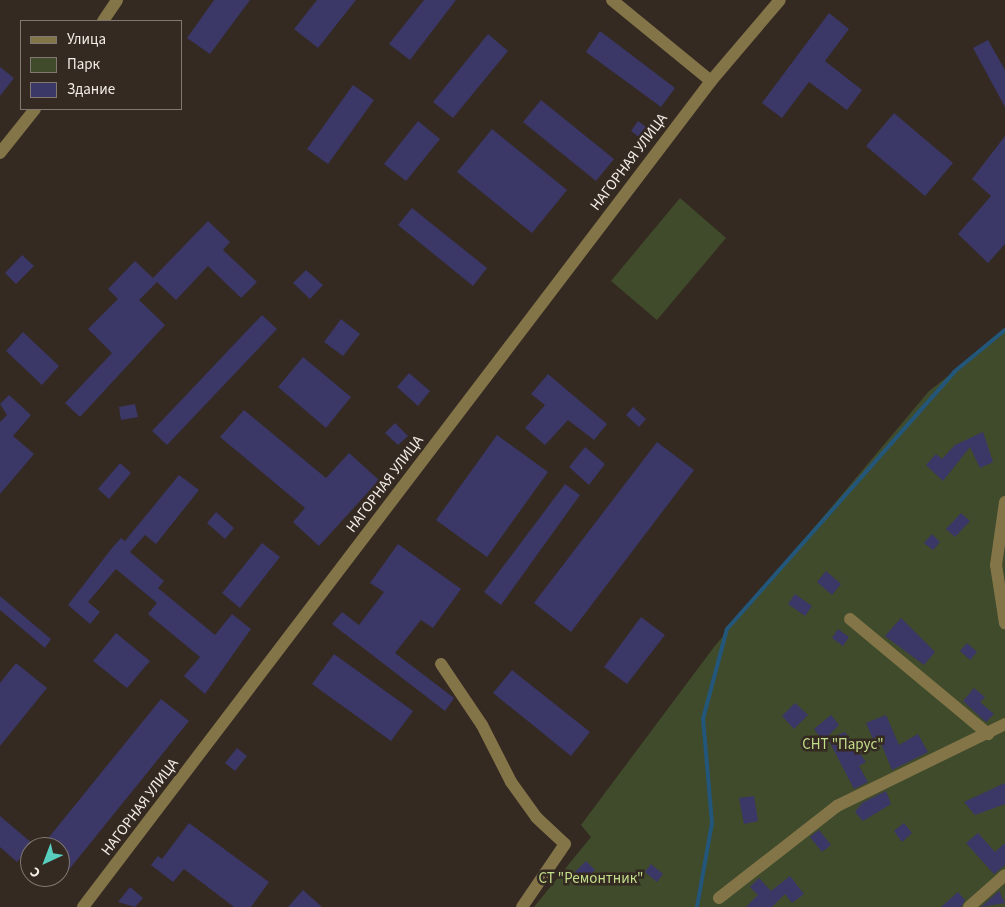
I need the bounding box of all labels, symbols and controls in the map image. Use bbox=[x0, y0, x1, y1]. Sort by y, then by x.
legend bbox=[20, 20, 182, 110]
text: Улица bbox=[67, 29, 106, 50]
text: Парк bbox=[67, 54, 100, 75]
text: Здание bbox=[67, 79, 115, 100]
street label: НАГОРНАЯ УЛИЦА bbox=[587, 110, 671, 214]
street label: НАГОРНАЯ УЛИЦА bbox=[343, 432, 427, 536]
park label: СНТ "Парус" bbox=[802, 736, 884, 754]
street label: НАГОРНАЯ УЛИЦА bbox=[98, 755, 182, 859]
north arrow bbox=[20, 837, 70, 887]
text: С bbox=[26, 862, 45, 882]
park label: СТ "Ремонтник" bbox=[539, 870, 643, 888]

